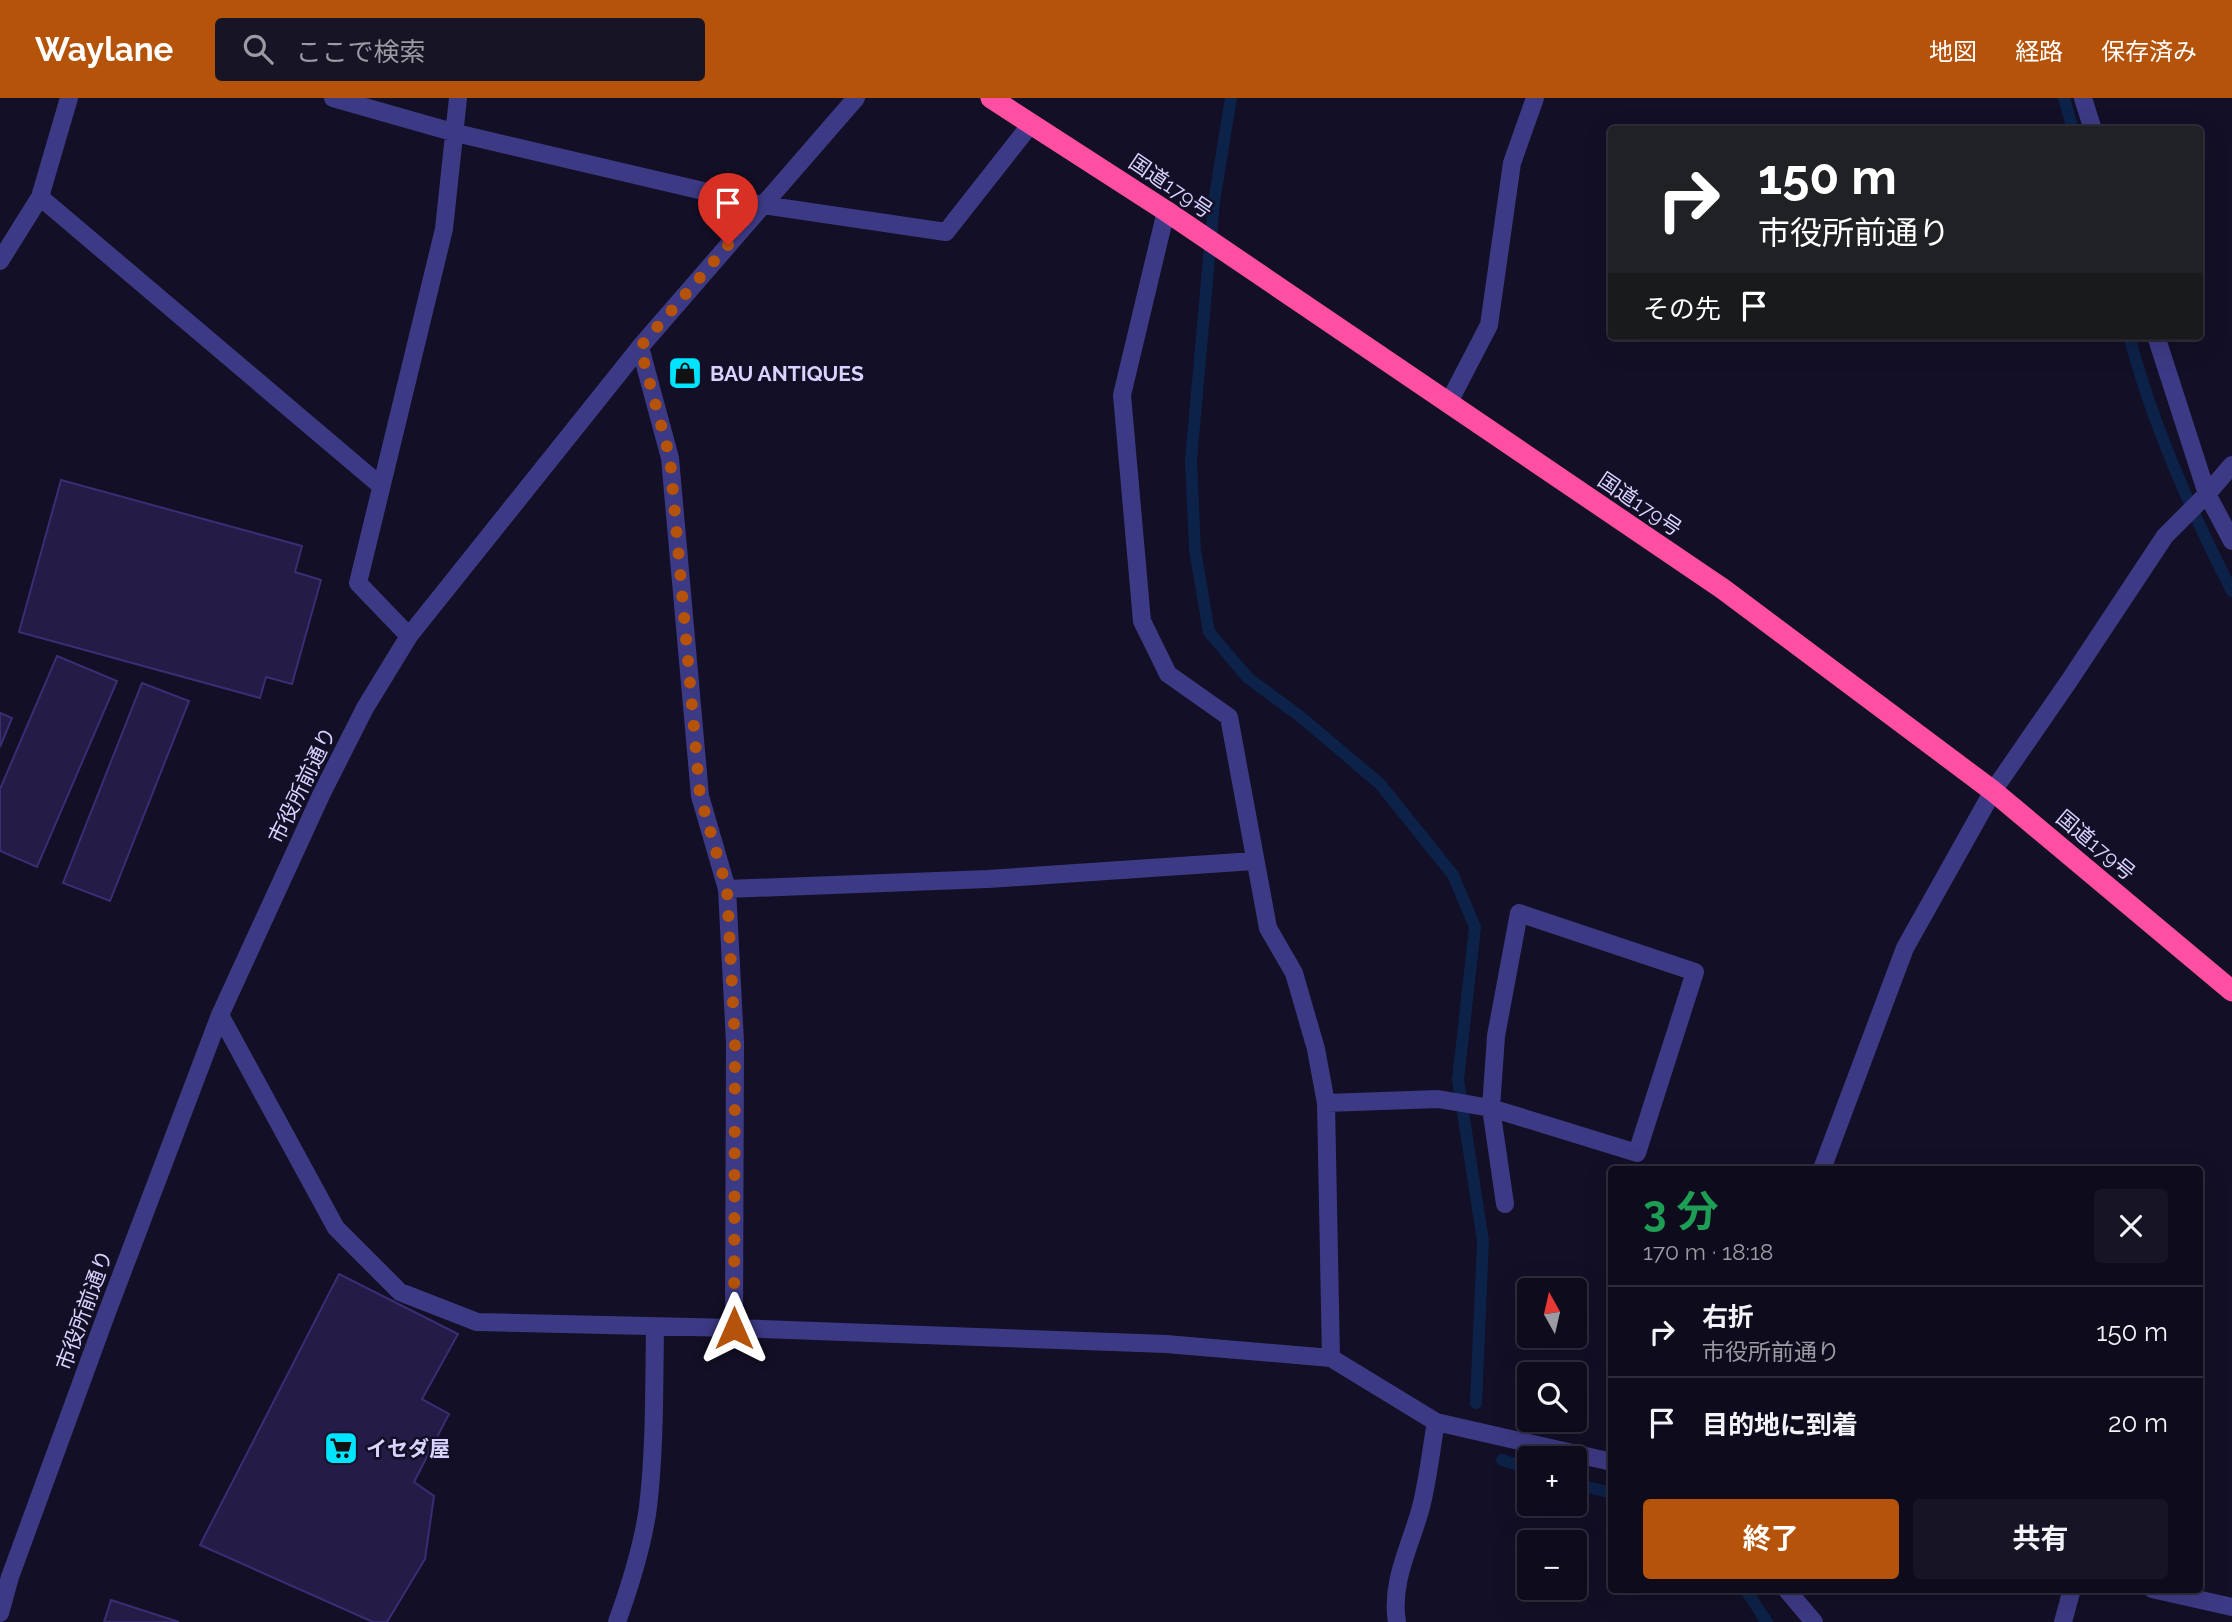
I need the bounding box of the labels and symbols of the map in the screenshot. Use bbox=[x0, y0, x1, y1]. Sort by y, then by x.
street label: 国道179号 bbox=[1124, 149, 1218, 223]
pin bbox=[698, 173, 758, 245]
shop icon: BAU ANTIQUES bbox=[666, 354, 704, 392]
place label: BAU ANTIQUES bbox=[710, 361, 864, 386]
street label: 国道179号 bbox=[1593, 467, 1687, 541]
street label: 市役所前通り bbox=[263, 723, 341, 847]
street label: 国道179号 bbox=[2051, 805, 2141, 885]
street label: 市役所前通り bbox=[51, 1247, 117, 1373]
north arrow bbox=[1517, 1278, 1587, 1348]
position arrow bbox=[697, 1291, 771, 1365]
supermarket icon: イセダ屋 bbox=[322, 1429, 360, 1467]
place label: イセダ屋 bbox=[366, 1436, 450, 1461]

